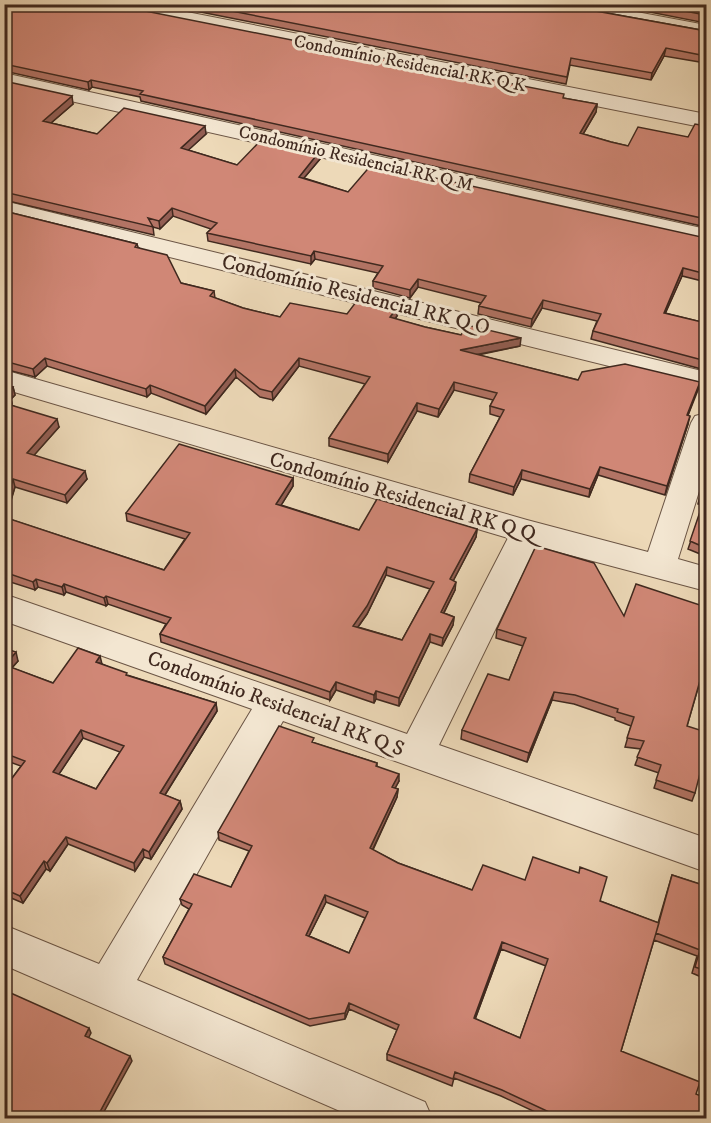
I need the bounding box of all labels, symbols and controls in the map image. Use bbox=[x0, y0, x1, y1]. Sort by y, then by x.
street label: Condomínio Residencial RK Q K bbox=[292, 31, 528, 97]
street label: Condomínio Residencial RK Q M bbox=[236, 121, 475, 197]
street label: Condomínio Residencial RK Q O bbox=[219, 249, 493, 341]
street label: Condomínio Residencial RK Q Q bbox=[266, 446, 548, 550]
street label: Condomínio Residencial RK Q S bbox=[144, 645, 408, 763]

